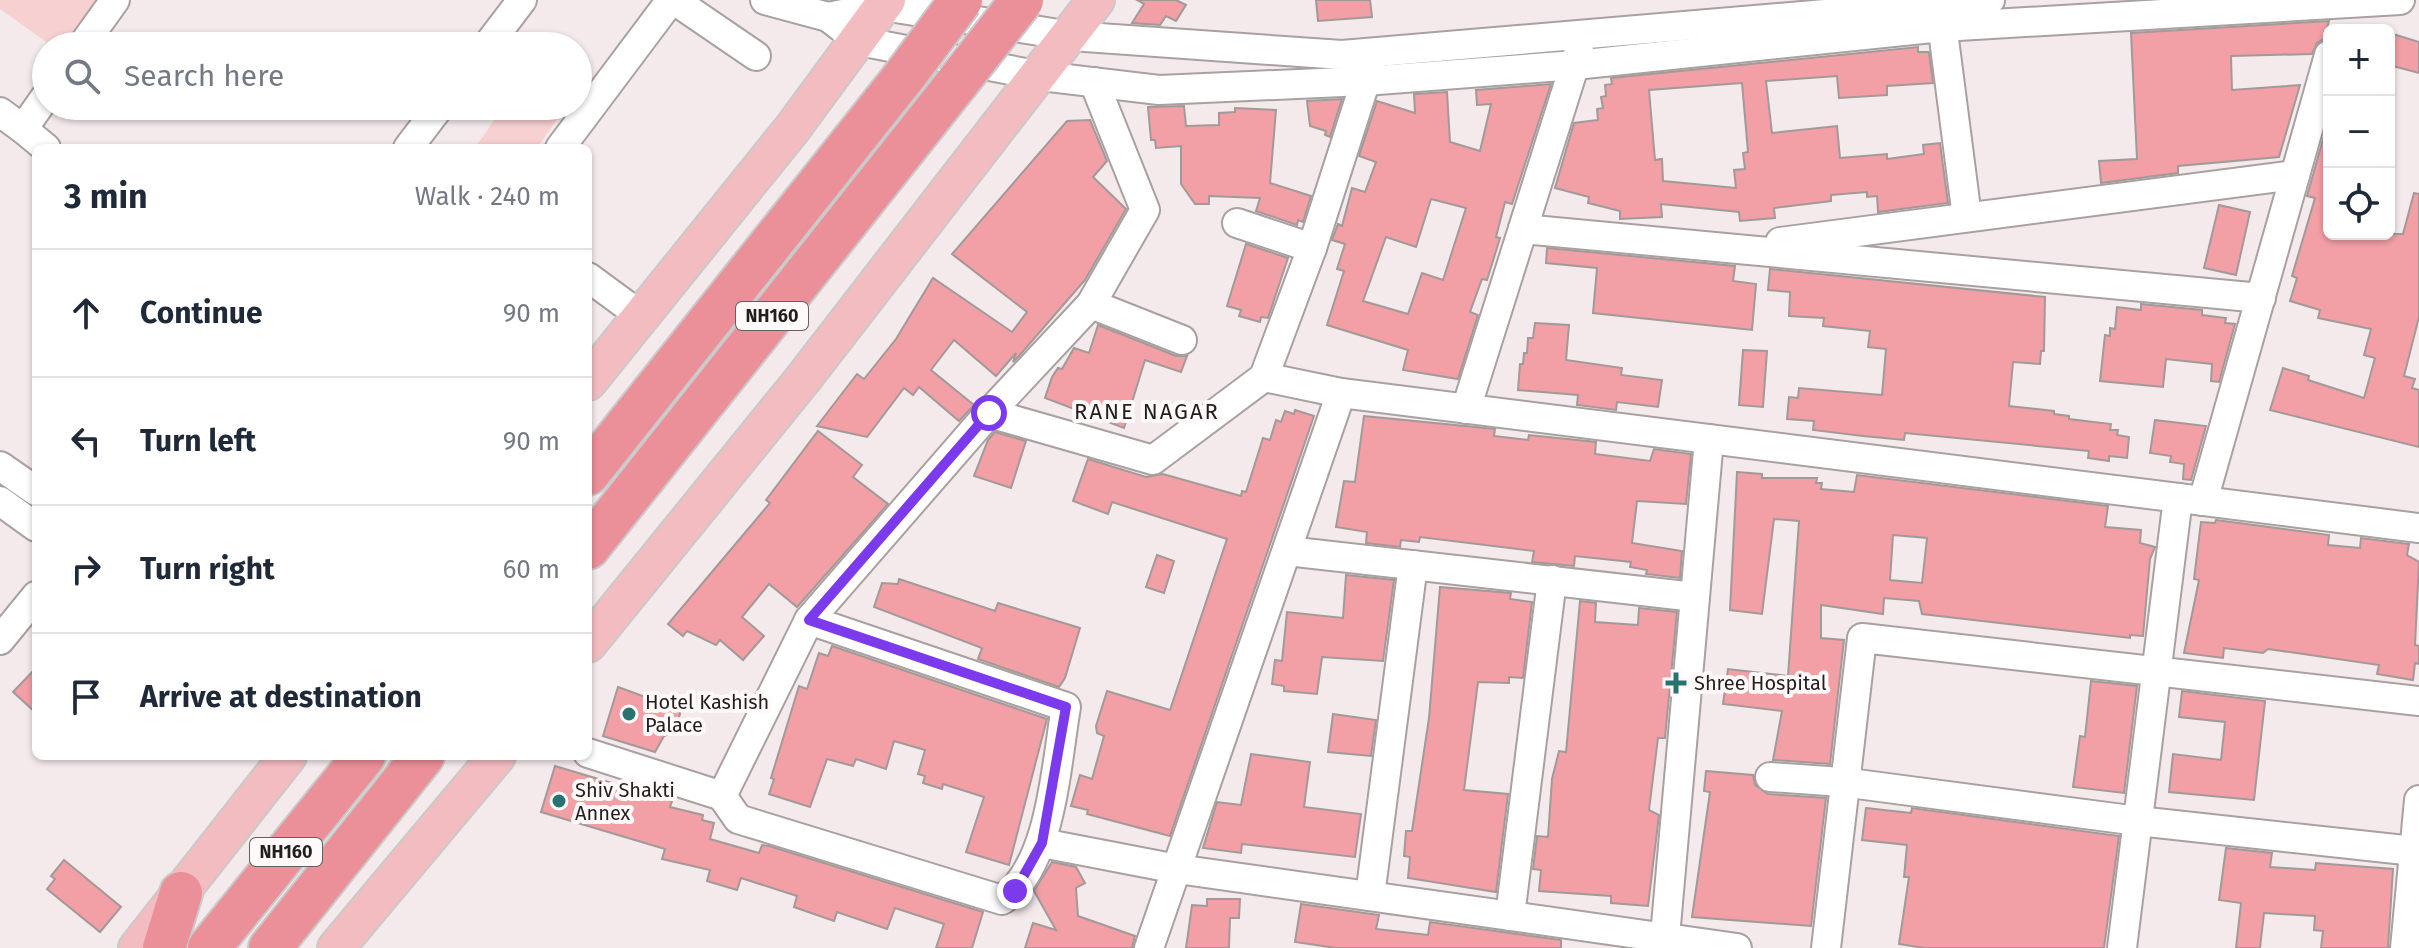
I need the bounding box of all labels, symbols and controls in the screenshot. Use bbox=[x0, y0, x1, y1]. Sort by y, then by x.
map controls bbox=[2323, 24, 2395, 240]
button: + bbox=[2323, 24, 2395, 96]
search box bbox=[32, 32, 592, 120]
icon: search bbox=[60, 54, 104, 98]
text: Search here bbox=[124, 58, 284, 94]
button: − bbox=[2323, 96, 2395, 168]
button: locate bbox=[2323, 168, 2395, 240]
text: 3 min bbox=[64, 176, 148, 217]
text: Walk · 240 m bbox=[415, 181, 560, 212]
icon: ahead bbox=[64, 291, 108, 335]
text: Continue bbox=[140, 295, 263, 331]
text: 90 m bbox=[503, 298, 560, 329]
road number: NH160 bbox=[736, 302, 808, 330]
route start bbox=[971, 395, 1007, 431]
district label: RANE NAGAR bbox=[1074, 398, 1220, 425]
icon: left bbox=[64, 419, 108, 463]
text: Turn left bbox=[140, 423, 256, 459]
text: 90 m bbox=[503, 426, 560, 457]
icon: right bbox=[64, 547, 108, 591]
text: Turn right bbox=[140, 551, 275, 587]
text: 60 m bbox=[502, 554, 560, 585]
place label: Shree Hospital bbox=[1694, 671, 1827, 695]
marker: Shree Hospital bbox=[1665, 672, 1687, 694]
icon: arrive bbox=[64, 675, 108, 719]
text: Arrive at destination bbox=[140, 679, 422, 715]
place label: Hotel Kashish Palace bbox=[645, 690, 769, 737]
marker: Hotel Kashish Palace bbox=[620, 705, 638, 723]
place label: Shiv Shakti Annex bbox=[575, 778, 675, 825]
marker: Shiv Shakti Annex bbox=[550, 792, 568, 810]
road number: NH160 bbox=[250, 838, 322, 866]
route end bbox=[997, 873, 1033, 909]

